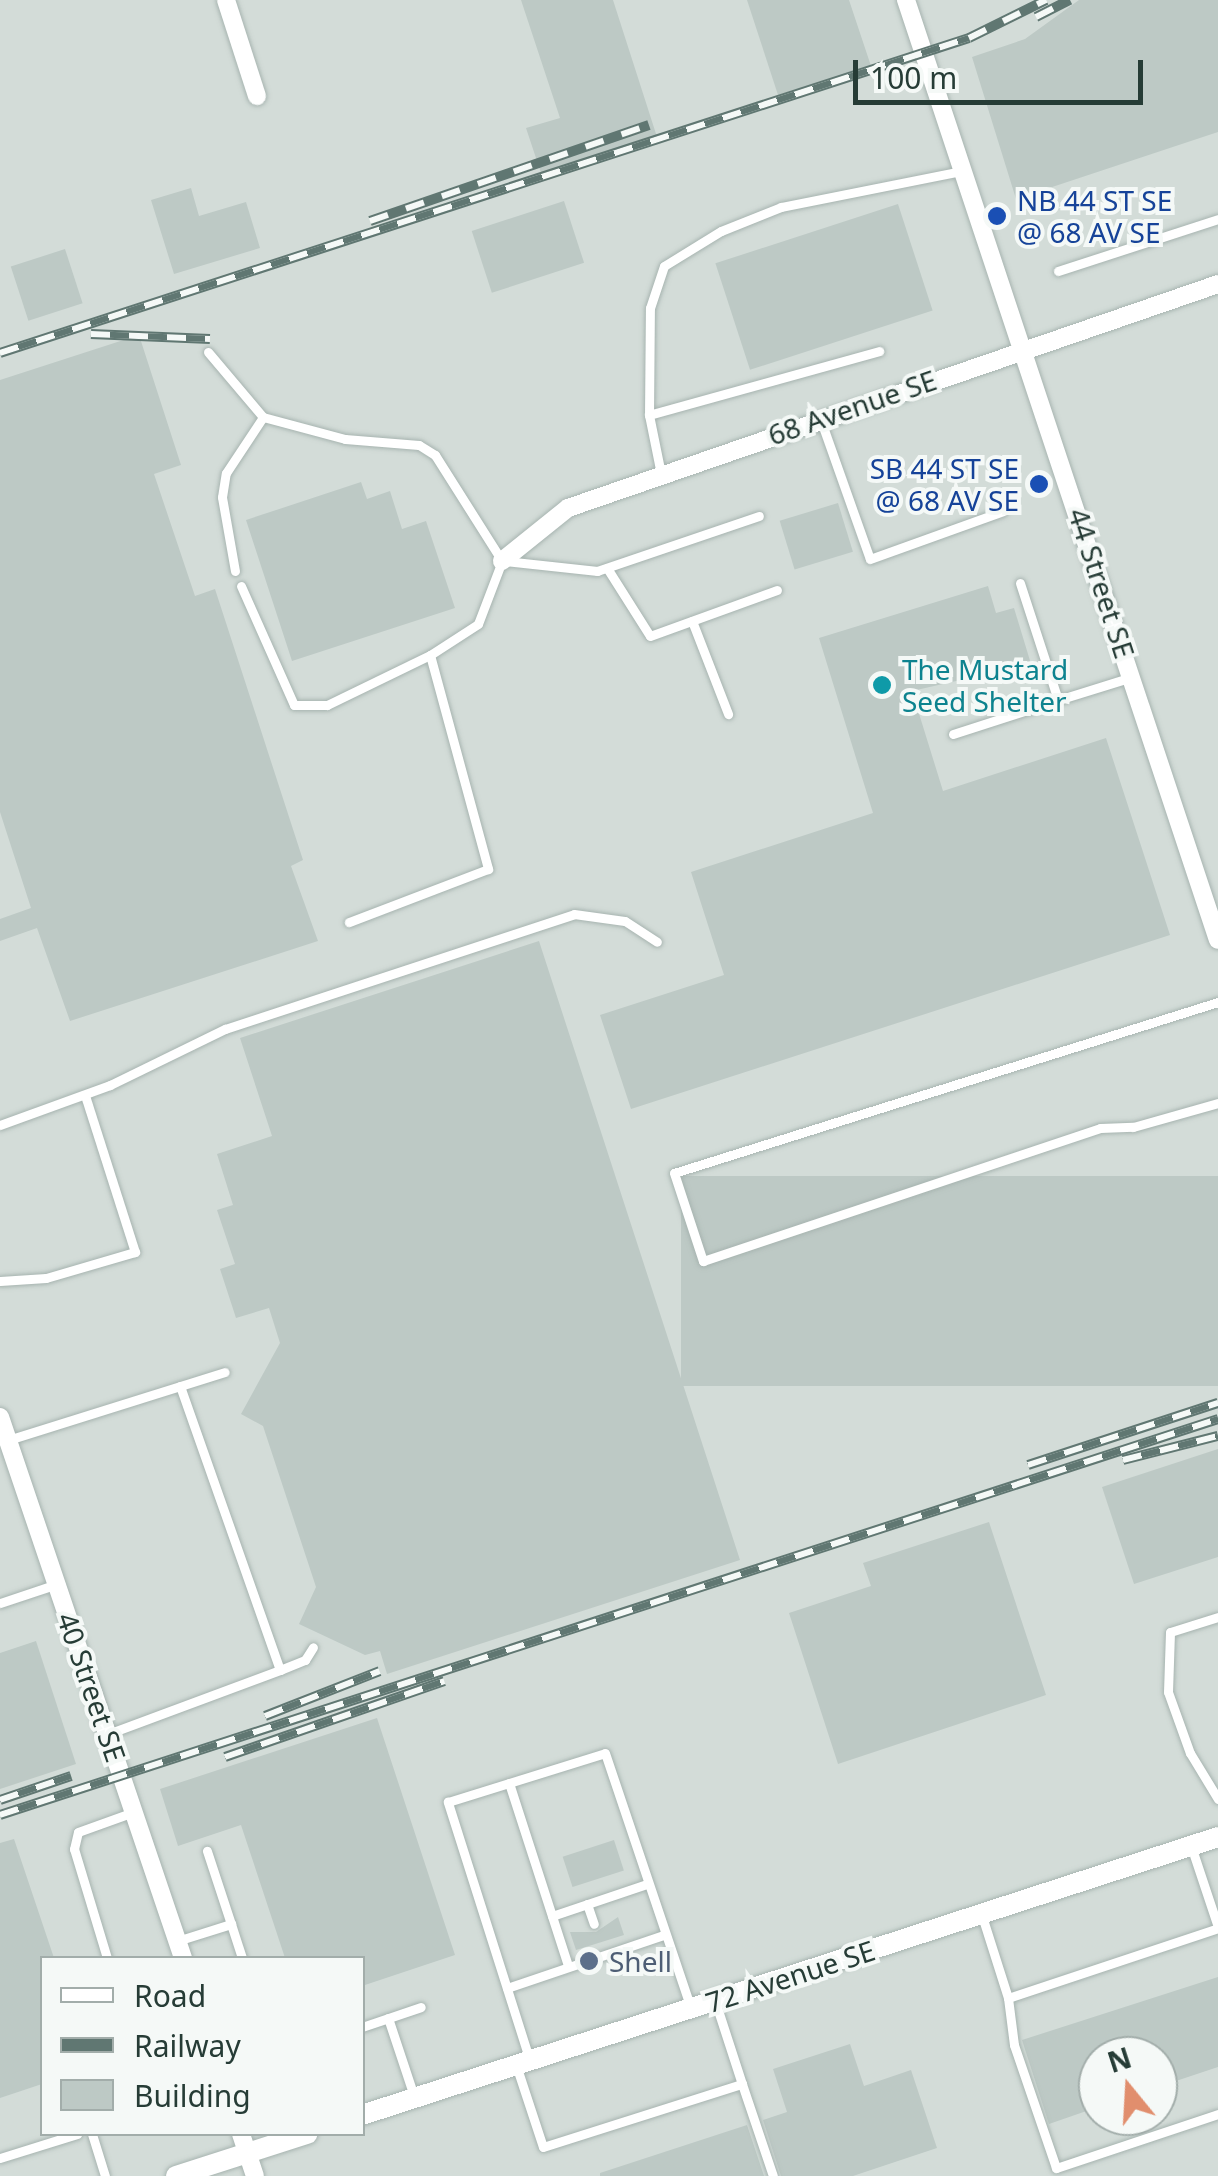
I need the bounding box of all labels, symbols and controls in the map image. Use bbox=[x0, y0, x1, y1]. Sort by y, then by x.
scale bar bbox=[858, 40, 1148, 102]
text: 100 m bbox=[870, 57, 957, 98]
place label: NB 44 ST SE @ 68 AV SE bbox=[1017, 183, 1172, 249]
marker: NB 44 ST SE @ 68 AV SE bbox=[986, 205, 1008, 227]
street label: 68 Avenue SE bbox=[763, 362, 941, 452]
place label: SB 44 ST SE @ 68 AV SE bbox=[870, 451, 1019, 517]
marker: SB 44 ST SE @ 68 AV SE bbox=[1028, 473, 1050, 495]
street label: 44 Street SE bbox=[1062, 504, 1142, 662]
place label: The Mustard Seed Shelter bbox=[902, 652, 1068, 718]
marker: The Mustard Seed Shelter bbox=[871, 674, 893, 696]
street label: 40 Street SE bbox=[51, 1608, 133, 1766]
street label: 72 Avenue SE bbox=[701, 1933, 879, 2019]
place label: Shell bbox=[609, 1944, 672, 1978]
marker: Shell bbox=[578, 1950, 600, 1972]
legend bbox=[40, 1956, 365, 2136]
text: Road bbox=[134, 1975, 206, 2016]
text: Railway bbox=[134, 2025, 241, 2066]
north arrow bbox=[1078, 2036, 1178, 2136]
text: N bbox=[1103, 2038, 1136, 2081]
text: Building bbox=[134, 2075, 251, 2116]

